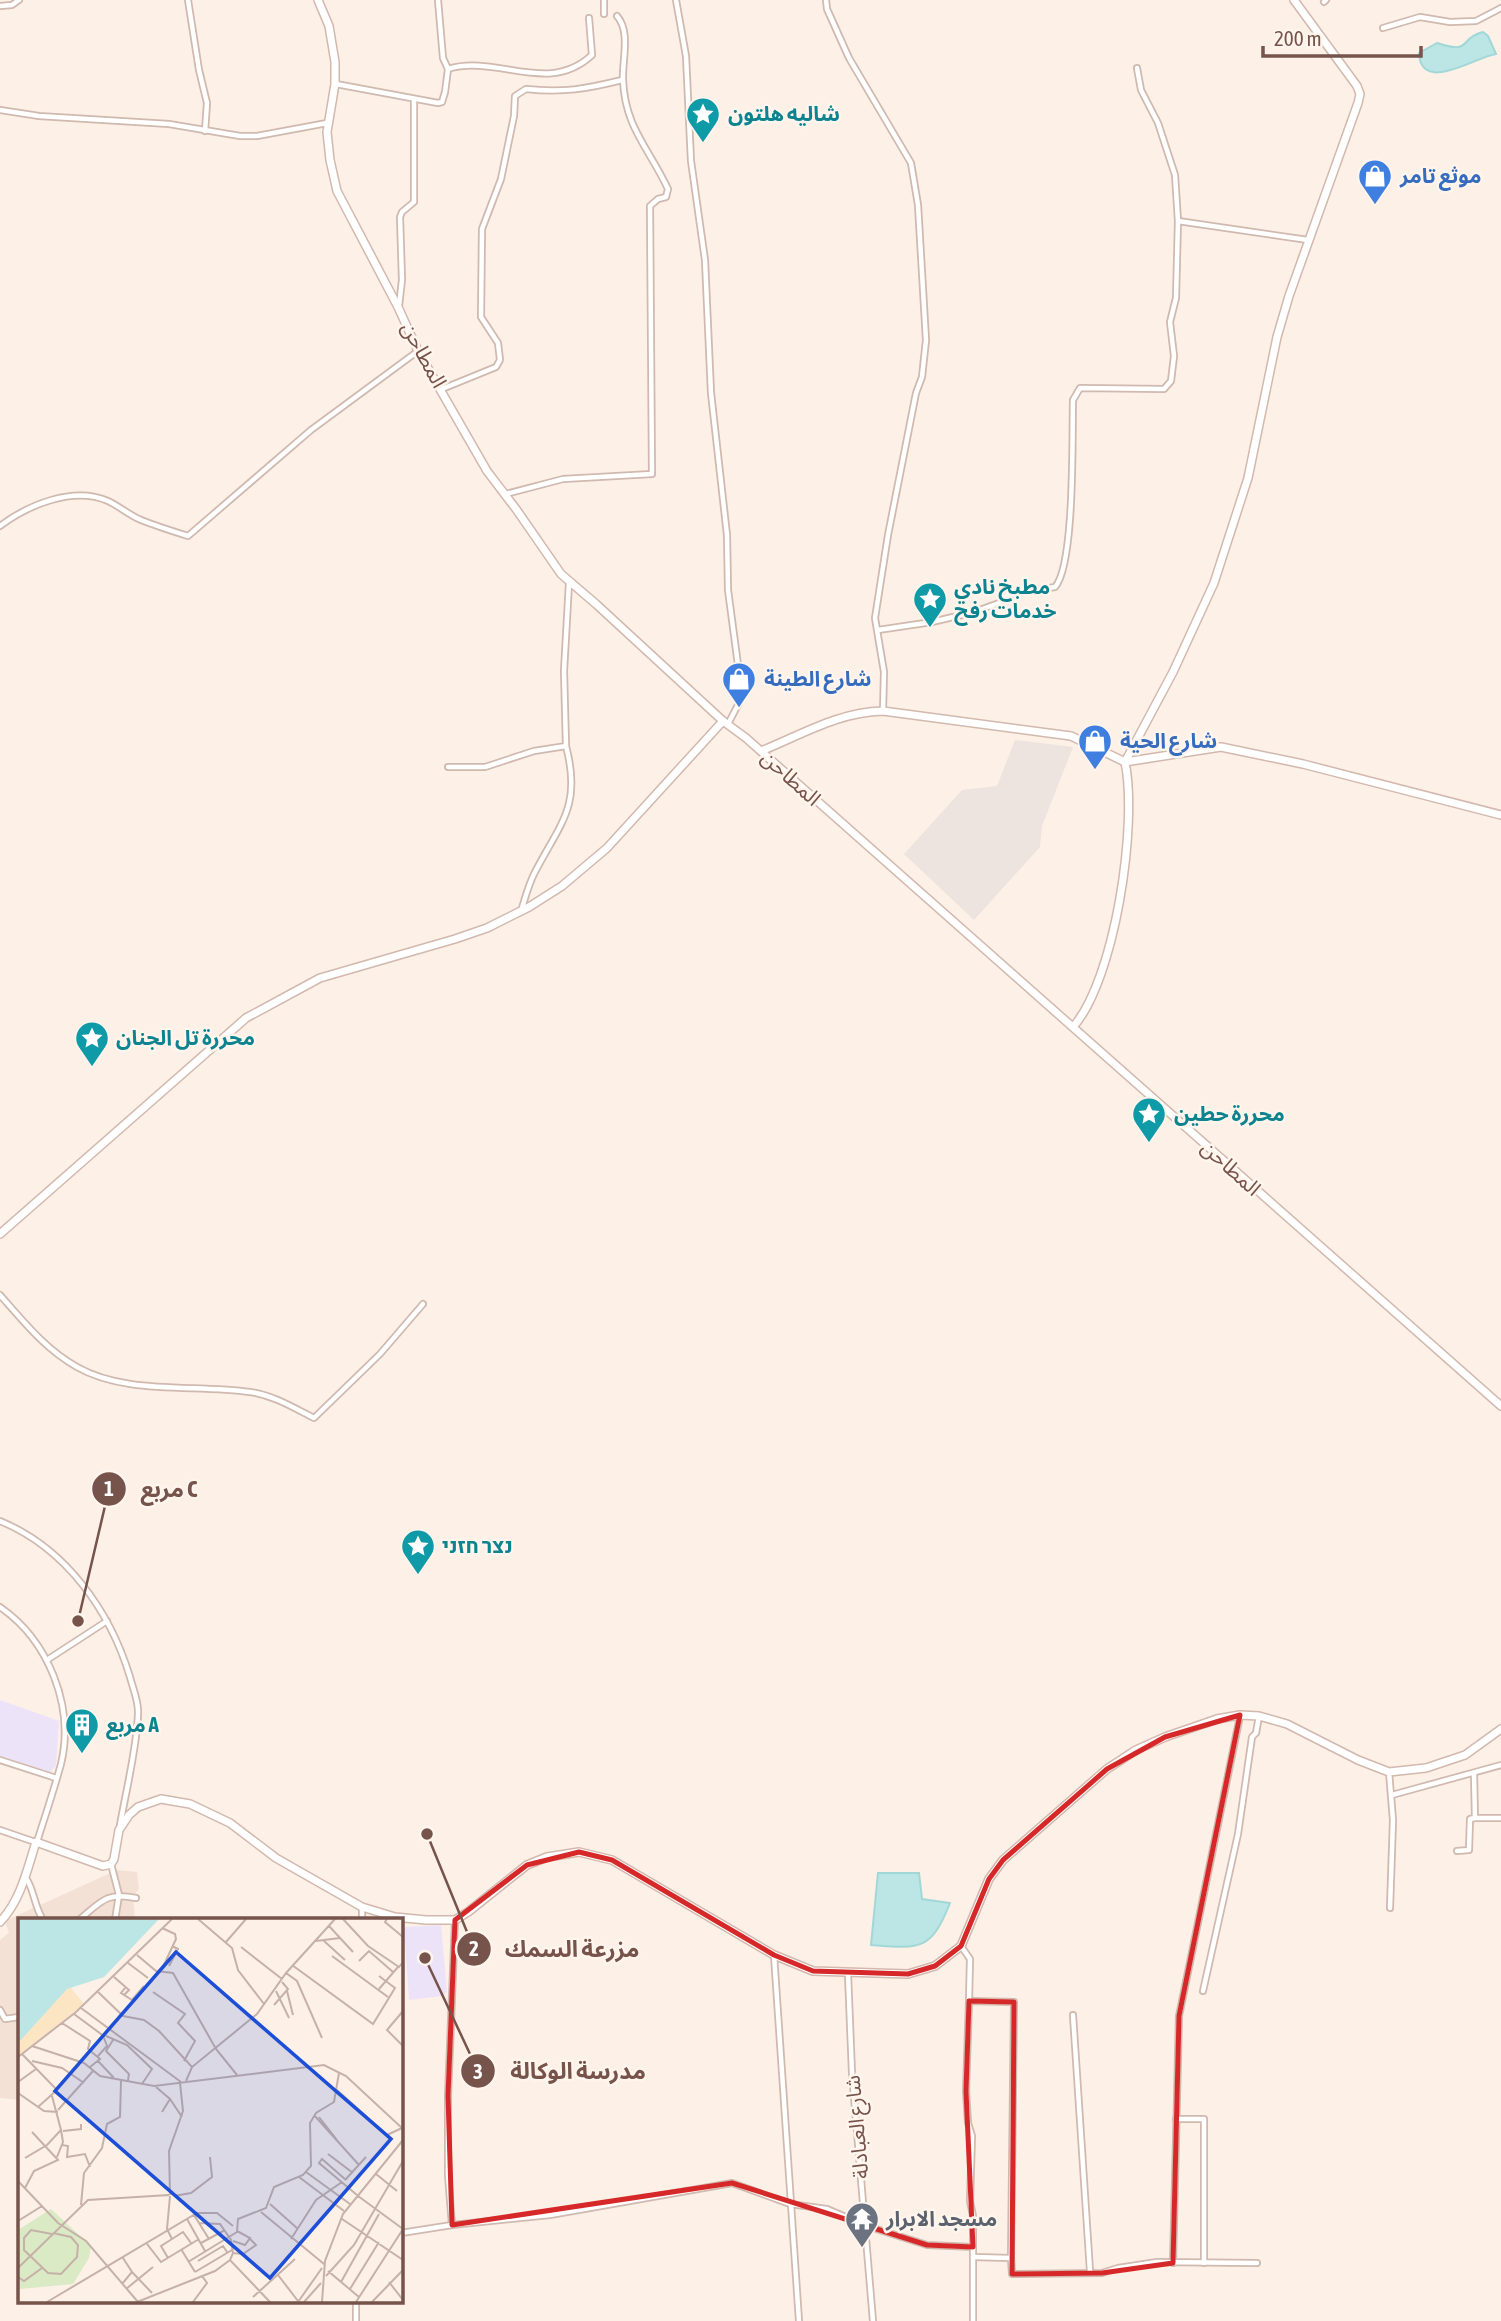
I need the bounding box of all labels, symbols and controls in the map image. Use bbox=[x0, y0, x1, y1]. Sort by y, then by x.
scale bar bbox=[1263, 14, 1420, 58]
text: 200 m bbox=[1274, 26, 1322, 50]
place icon: شاليه هلتون bbox=[684, 95, 722, 144]
place label: شاليه هلتون bbox=[728, 101, 840, 126]
shop icon: موثع تامر bbox=[1356, 157, 1394, 206]
place label: موثع تامر bbox=[1399, 163, 1482, 191]
street label: المطاحن bbox=[397, 317, 452, 392]
place label: مطبخ نادي خدمات رفح bbox=[954, 574, 1057, 626]
place icon: مطبخ نادي خدمات رفح bbox=[911, 580, 949, 629]
shop icon: شارع الطينة bbox=[720, 660, 758, 709]
place label: شارع الطينة bbox=[764, 666, 871, 694]
shop icon: شارع الحية bbox=[1076, 722, 1114, 771]
place label: شارع الحية bbox=[1120, 728, 1217, 756]
street label: المطاحن bbox=[756, 744, 826, 811]
place icon: محررة تل الجنان bbox=[73, 1019, 111, 1068]
place label: محررة تل الجنان bbox=[116, 1025, 255, 1050]
place icon: محررة حطين bbox=[1130, 1095, 1168, 1144]
place label: محررة حطين bbox=[1174, 1101, 1285, 1126]
street label: المطاحن bbox=[1196, 1134, 1266, 1201]
callout: مربع C bbox=[92, 1467, 212, 1511]
text: 1 bbox=[104, 1476, 114, 1500]
text: مربع C bbox=[141, 1476, 198, 1506]
place icon: נצר חזני bbox=[399, 1527, 437, 1576]
place label: נצר חזני bbox=[442, 1533, 513, 1557]
building icon: مربع A bbox=[63, 1706, 101, 1755]
place label: مربع A bbox=[106, 1712, 160, 1740]
inset map bbox=[18, 1918, 402, 2304]
callout: مزرعة السمك bbox=[456, 1927, 654, 1971]
text: 2 bbox=[469, 1936, 479, 1960]
text: مزرعة السمك bbox=[505, 1936, 639, 1963]
callout: مدرسة الوكالة bbox=[461, 2049, 659, 2093]
text: مدرسة الوكالة bbox=[510, 2058, 646, 2085]
text: 3 bbox=[473, 2059, 483, 2083]
street label: شارع العبادلة bbox=[840, 2074, 876, 2180]
temple icon: مسجد الابرار bbox=[843, 2200, 881, 2249]
place label: مسجد الابرار bbox=[885, 2206, 997, 2231]

